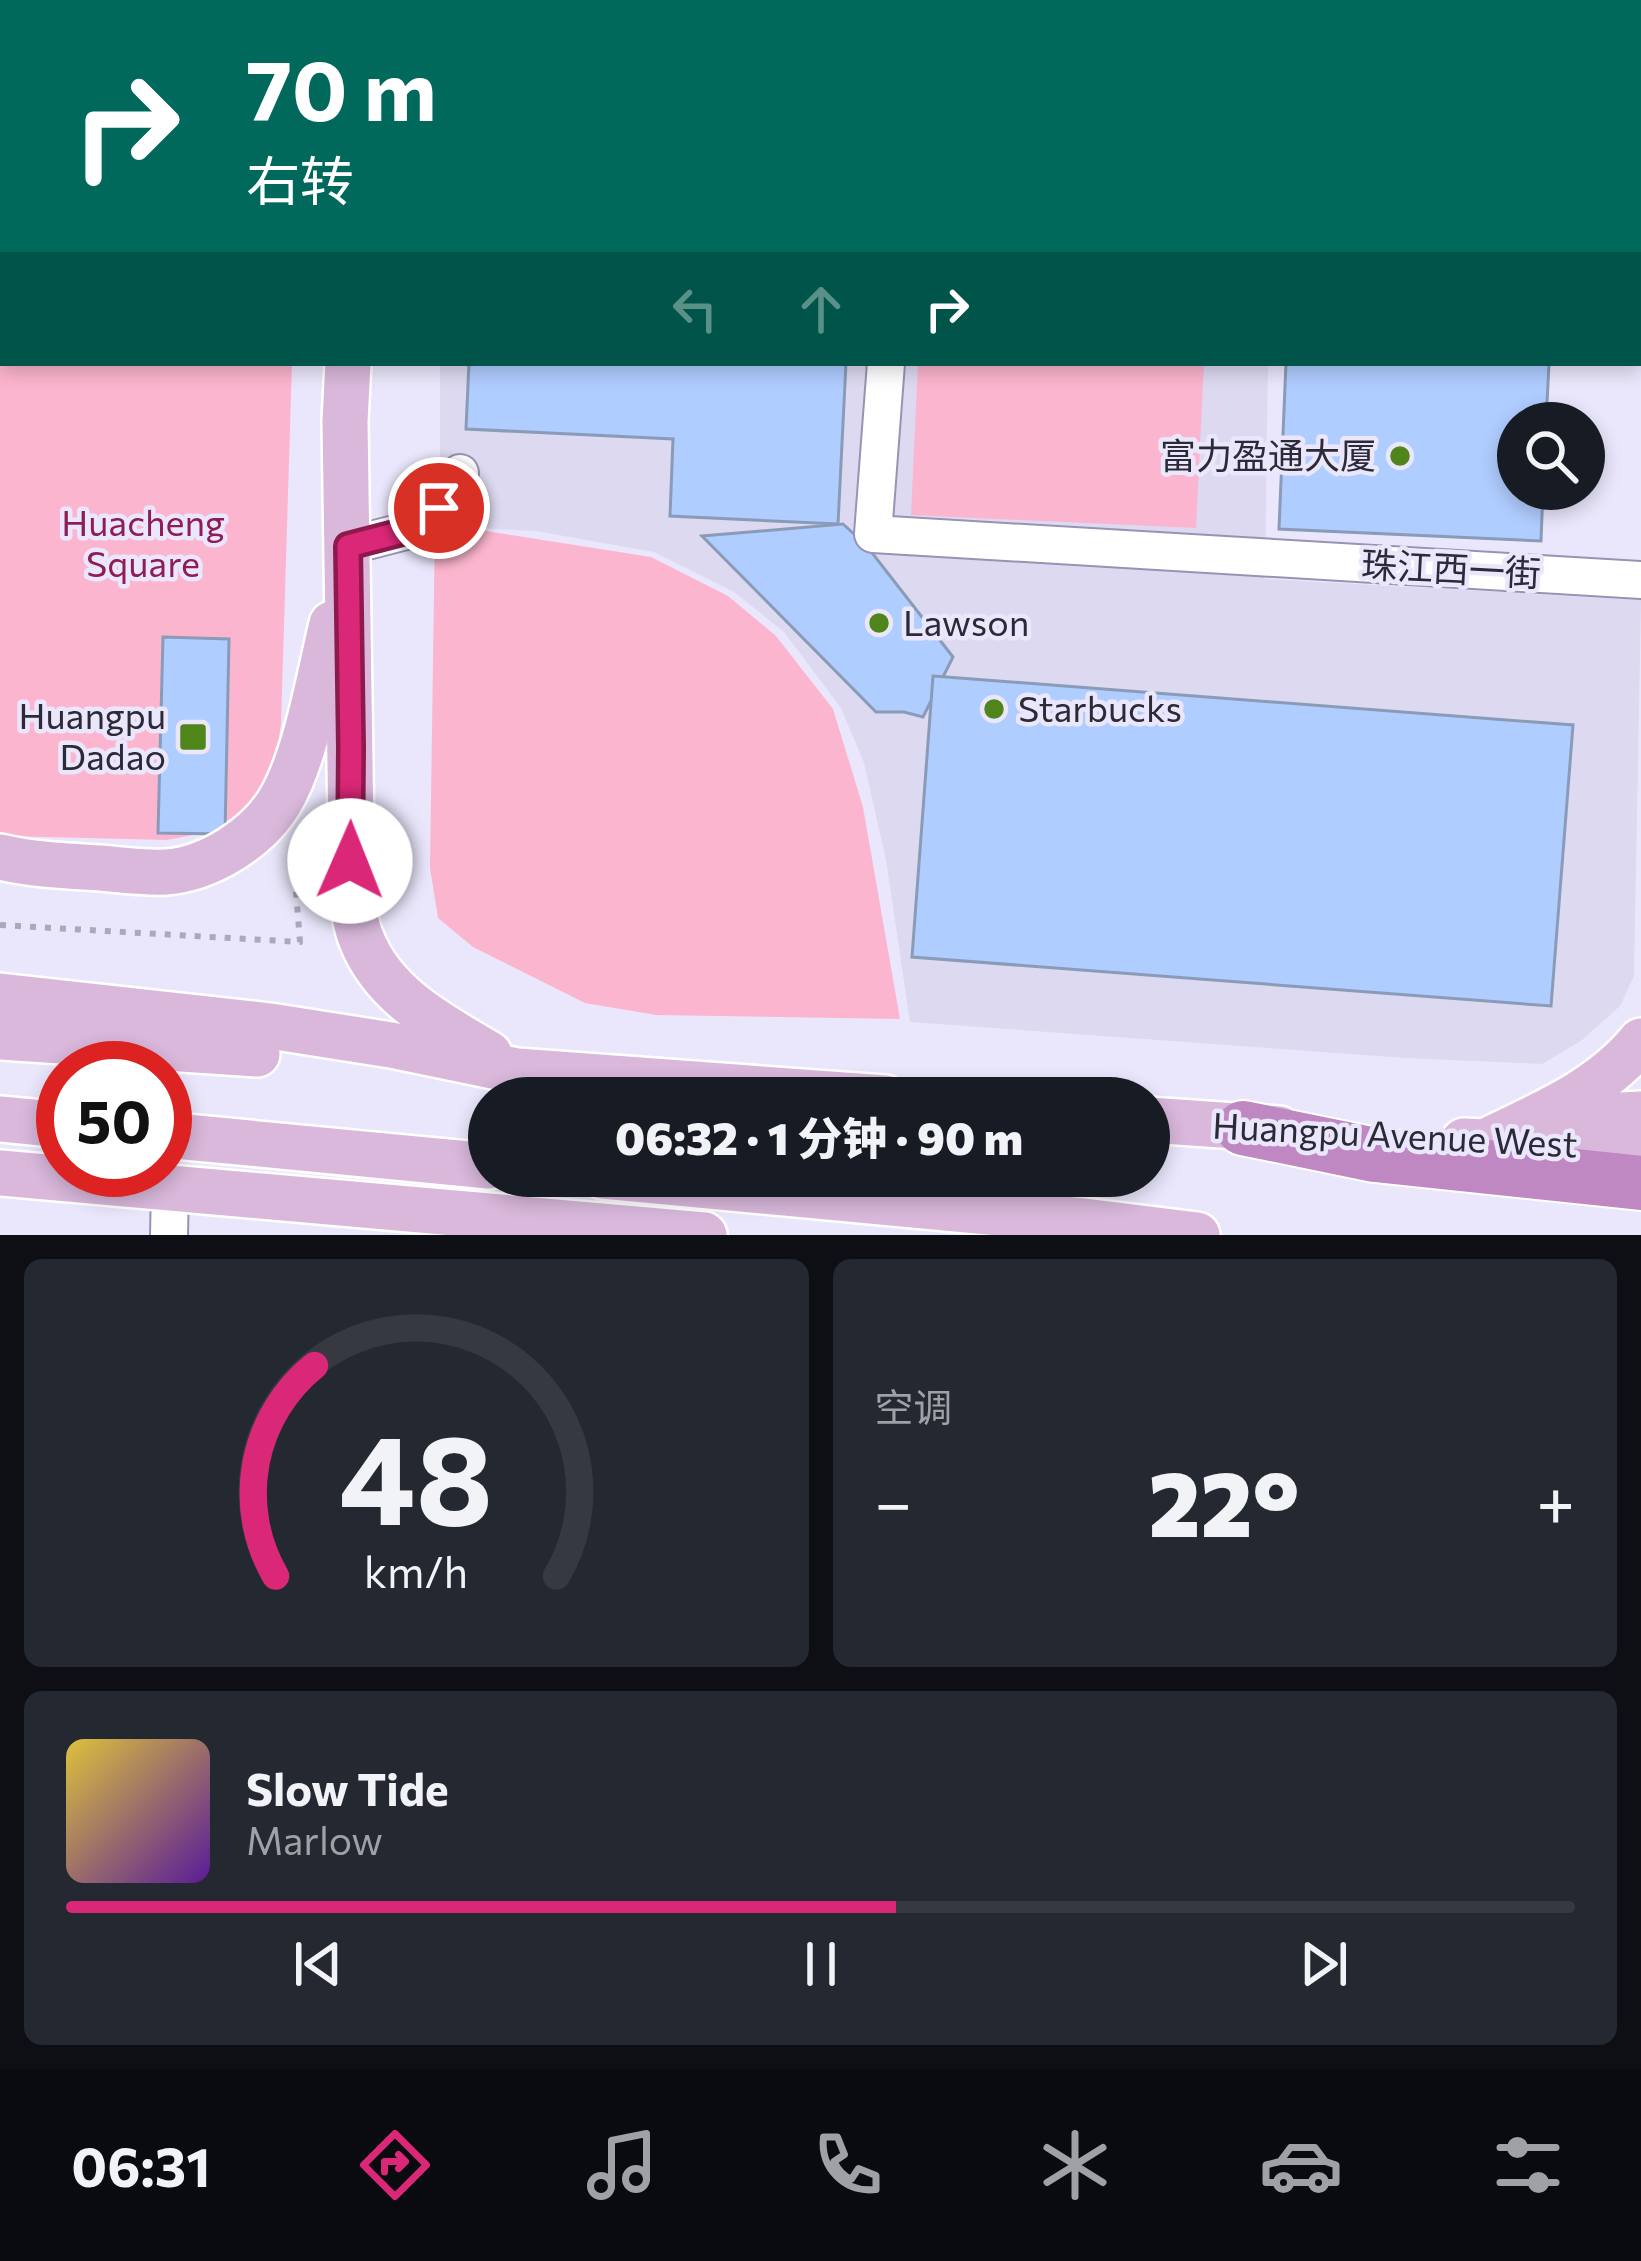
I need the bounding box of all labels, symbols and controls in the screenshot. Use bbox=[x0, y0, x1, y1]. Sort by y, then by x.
text: 70 m bbox=[246, 36, 437, 138]
icon: right bbox=[48, 48, 204, 204]
text: 右转 bbox=[246, 146, 354, 212]
icon: left bbox=[662, 276, 728, 342]
icon: ahead bbox=[788, 276, 854, 342]
icon: right bbox=[914, 276, 980, 342]
map controls bbox=[1497, 402, 1605, 510]
button: search bbox=[1497, 402, 1605, 510]
place label: 富力盈通大厦 bbox=[1160, 432, 1376, 476]
marker: 富力盈通大厦 bbox=[1387, 443, 1413, 469]
pin bbox=[388, 457, 490, 559]
icon: arrive bbox=[406, 475, 472, 541]
park label: Huacheng Square bbox=[61, 499, 225, 584]
street label: 珠江西一街 bbox=[1360, 540, 1542, 594]
place label: Lawson bbox=[903, 599, 1029, 643]
marker: Lawson bbox=[866, 610, 892, 636]
place label: Starbucks bbox=[1018, 685, 1182, 729]
place label: Huangpu Dadao bbox=[19, 692, 166, 777]
marker: Starbucks bbox=[981, 696, 1007, 722]
marker: Huangpu Dadao bbox=[177, 721, 209, 753]
position arrow bbox=[287, 798, 413, 924]
speed limit sign: 50 bbox=[36, 1041, 192, 1197]
street label: Huangpu Avenue West bbox=[1211, 1101, 1579, 1165]
text: 06:32 · 1 分钟 · 90 m bbox=[615, 1109, 1023, 1164]
text: 空调 bbox=[875, 1382, 953, 1430]
text: 48 bbox=[339, 1398, 493, 1551]
text: 22° bbox=[1148, 1445, 1300, 1556]
text: − bbox=[875, 1460, 912, 1541]
text: + bbox=[1536, 1460, 1575, 1541]
text: km/h bbox=[364, 1544, 468, 1597]
text: Slow Tide bbox=[246, 1760, 449, 1815]
text: Marlow bbox=[246, 1815, 383, 1863]
icon: previous bbox=[285, 1931, 351, 1997]
icon: pause bbox=[788, 1931, 854, 1997]
icon: next bbox=[1291, 1931, 1357, 1997]
icon: directions bbox=[353, 2123, 437, 2207]
icon: music bbox=[580, 2123, 664, 2207]
icon: phone bbox=[806, 2123, 890, 2207]
icon: climate bbox=[1033, 2123, 1117, 2207]
icon: car bbox=[1259, 2123, 1343, 2207]
icon: filters bbox=[1486, 2123, 1570, 2207]
text: 06:31 bbox=[71, 2132, 211, 2198]

